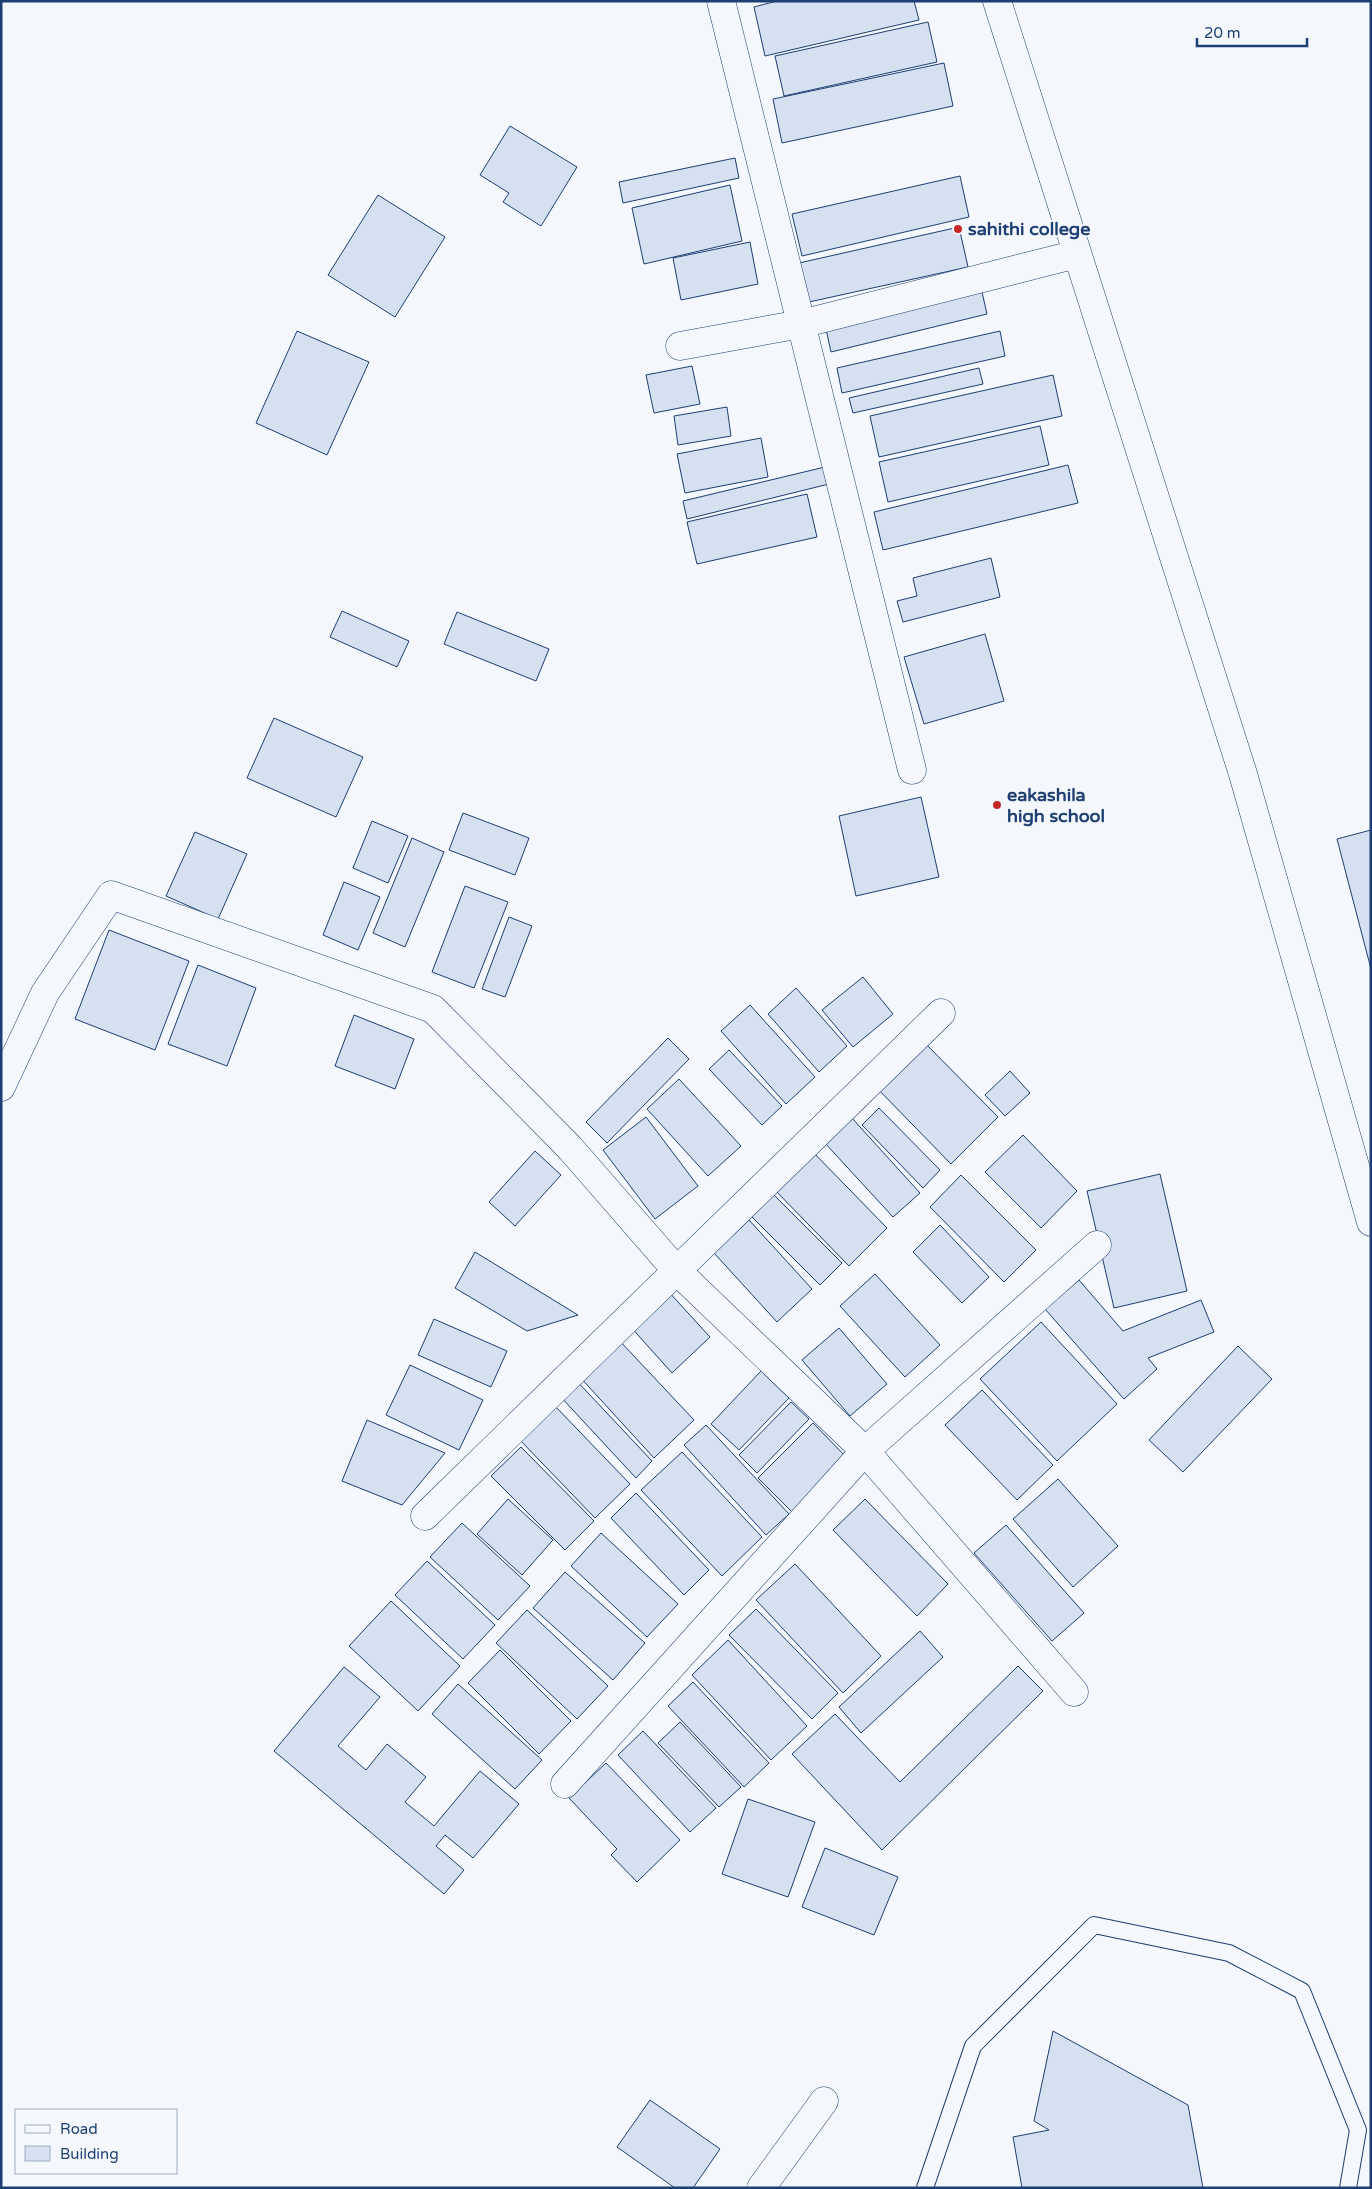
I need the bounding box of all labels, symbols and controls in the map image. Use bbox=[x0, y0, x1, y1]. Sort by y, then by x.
scale bar bbox=[1197, 15, 1307, 47]
text: 20 m bbox=[1204, 24, 1241, 42]
place label: sahithi college bbox=[968, 218, 1090, 240]
marker: sahithi college bbox=[952, 223, 964, 235]
place label: eakashila high school bbox=[1007, 784, 1105, 827]
marker: eakashila high school bbox=[991, 799, 1003, 811]
legend bbox=[15, 2109, 178, 2174]
text: Road bbox=[60, 2120, 98, 2138]
text: Building bbox=[60, 2145, 119, 2163]

